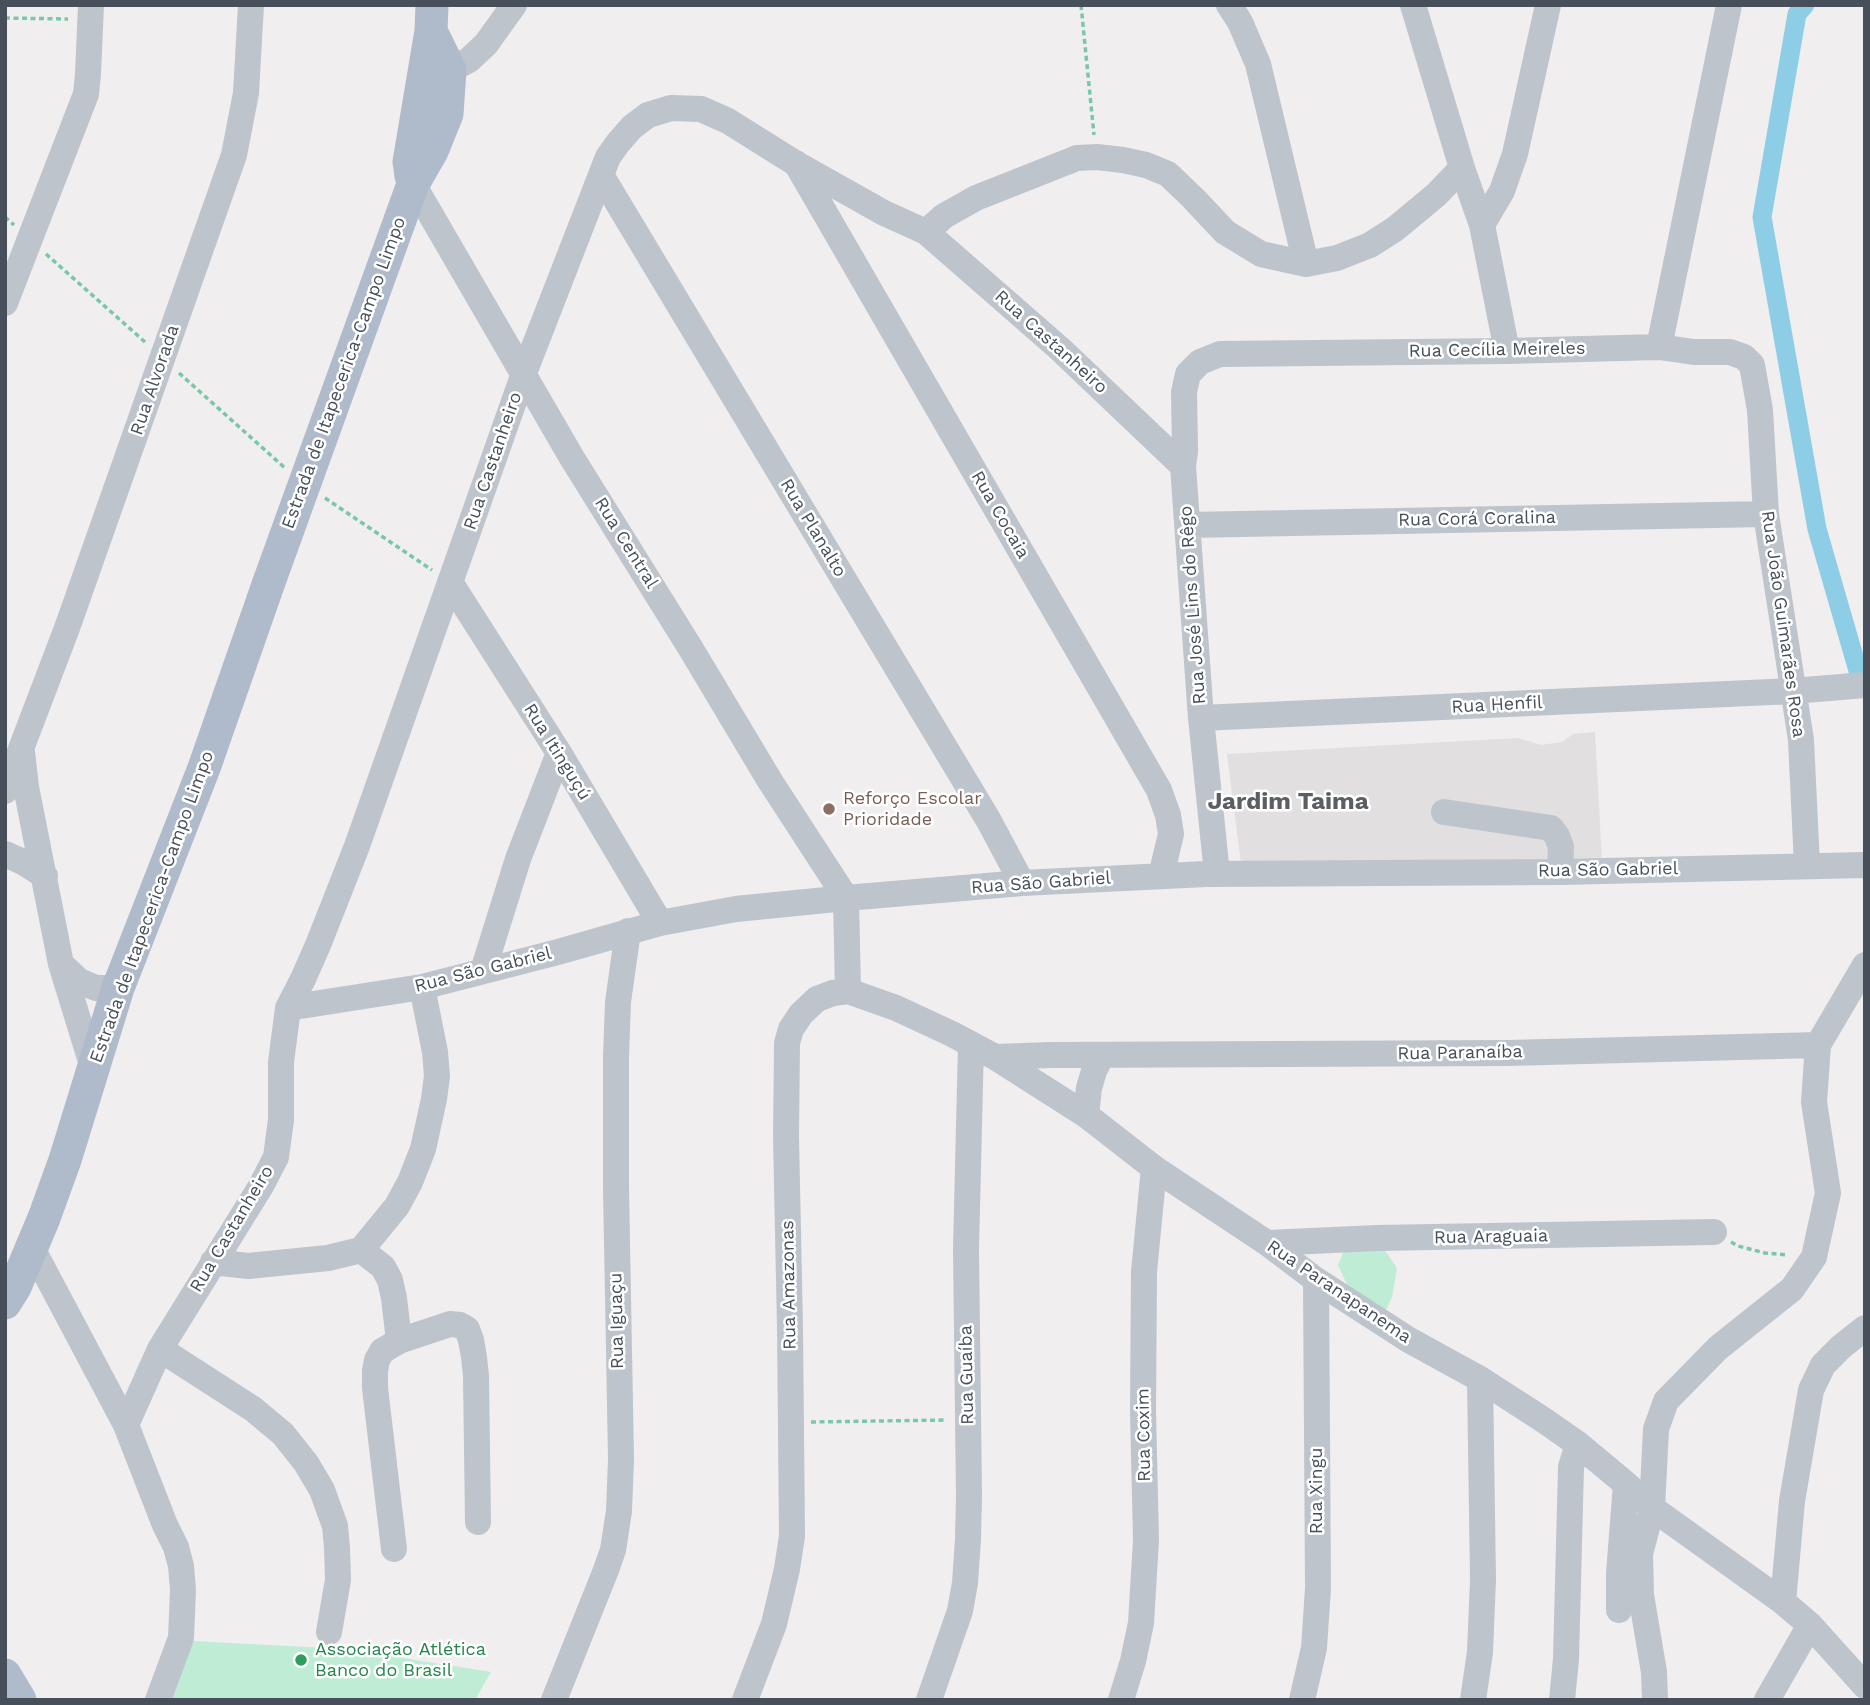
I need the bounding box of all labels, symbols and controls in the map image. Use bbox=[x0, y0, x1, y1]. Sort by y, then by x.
street label: Estrada de Itapecerica-Campo Limpo bbox=[277, 214, 411, 532]
street label: Rua Castanheiro bbox=[990, 286, 1112, 398]
street label: Rua Alvorada bbox=[126, 322, 184, 438]
street label: Rua Cecília Meireles bbox=[1408, 338, 1586, 362]
street label: Rua Castanheiro bbox=[459, 389, 527, 533]
street label: Rua Cocaia bbox=[966, 467, 1034, 563]
street label: Rua Planalto bbox=[775, 475, 851, 581]
street label: Rua Central bbox=[589, 493, 663, 593]
street label: Rua José Lins do Rêgo bbox=[1175, 505, 1211, 705]
street label: Rua Corá Coralina bbox=[1398, 507, 1556, 531]
street label: Rua João Guimarães Rosa bbox=[1756, 509, 1810, 739]
street label: Rua Henfil bbox=[1451, 692, 1543, 718]
street label: Rua Itinguçú bbox=[519, 700, 595, 804]
street label: Estrada de Itapecerica-Campo Limpo bbox=[85, 748, 219, 1066]
place label: Reforço Escolar Prioridade bbox=[843, 788, 982, 830]
district label: Jardim Taima bbox=[1207, 788, 1369, 816]
marker: Reforço Escolar Prioridade bbox=[821, 801, 837, 817]
street label: Rua São Gabriel bbox=[1538, 858, 1678, 882]
street label: Rua São Gabriel bbox=[970, 867, 1112, 899]
street label: Rua São Gabriel bbox=[412, 943, 554, 997]
street label: Rua Paranaíba bbox=[1397, 1041, 1523, 1065]
street label: Rua Castanheiro bbox=[186, 1162, 278, 1296]
street label: Rua Amazonas bbox=[777, 1220, 801, 1350]
street label: Rua Araguaia bbox=[1434, 1225, 1548, 1249]
street label: Rua Paranapanema bbox=[1263, 1236, 1415, 1348]
street label: Rua Iguaçu bbox=[605, 1273, 629, 1369]
street label: Rua Guaíba bbox=[955, 1325, 979, 1425]
street label: Rua Coxim bbox=[1132, 1388, 1156, 1482]
street label: Rua Xingu bbox=[1306, 1448, 1328, 1534]
place label: Associação Atlética Banco do Brasil bbox=[315, 1639, 486, 1682]
marker: Associação Atlética Banco do Brasil bbox=[293, 1652, 309, 1668]

